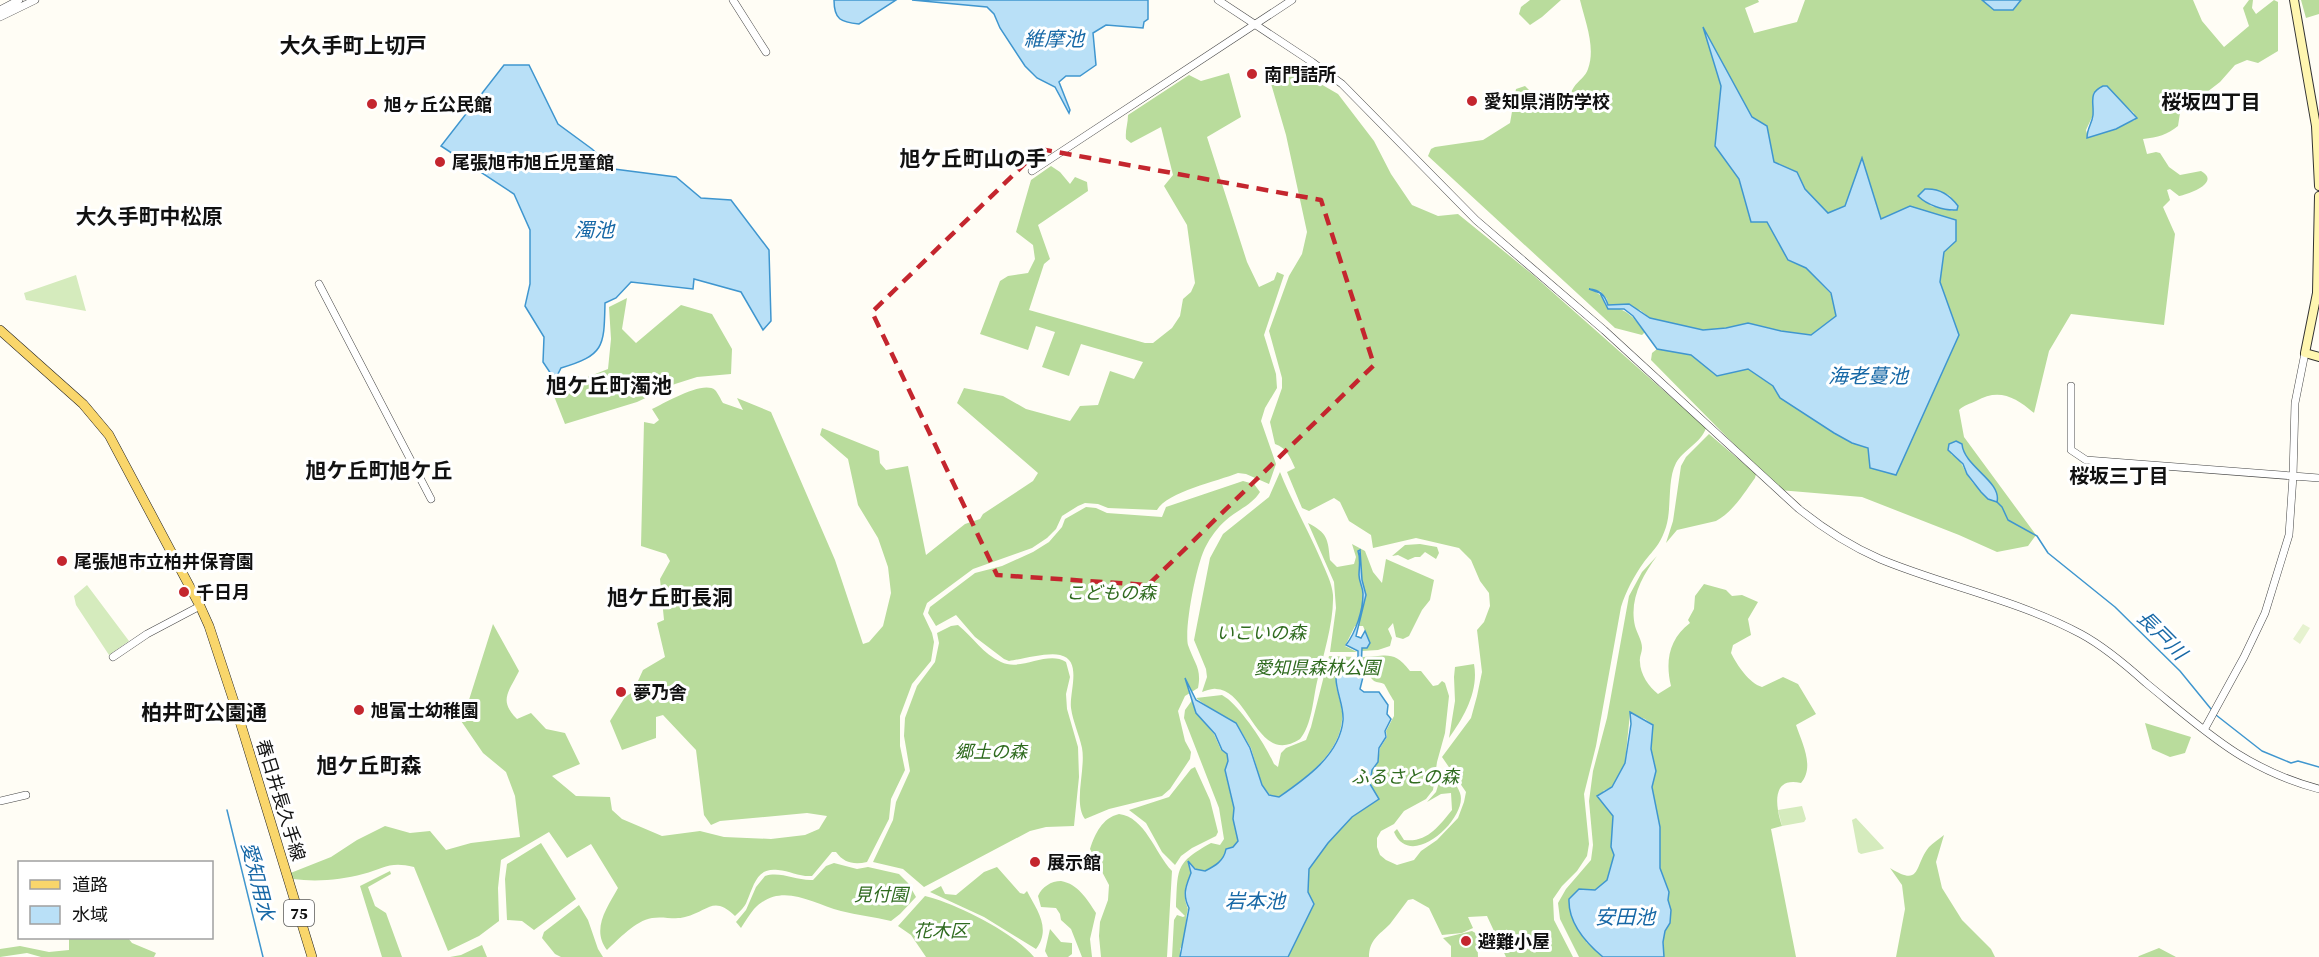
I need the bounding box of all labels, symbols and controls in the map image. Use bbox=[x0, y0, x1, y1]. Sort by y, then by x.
water label: 維摩池 bbox=[1024, 25, 1086, 53]
district label: 大久手町上切戸 bbox=[280, 31, 427, 60]
place label: 南門詰所 bbox=[1264, 62, 1336, 87]
marker: 南門詰所 bbox=[1245, 67, 1259, 81]
district label: 桜坂四丁目 bbox=[2161, 88, 2261, 116]
place label: 愛知県消防学校 bbox=[1484, 89, 1610, 114]
place label: 旭ヶ丘公民館 bbox=[384, 92, 492, 117]
marker: 愛知県消防学校 bbox=[1465, 94, 1479, 108]
marker: 旭ヶ丘公民館 bbox=[365, 97, 379, 111]
district label: 旭ケ丘町山の手 bbox=[900, 144, 1047, 173]
place label: 尾張旭市旭丘児童館 bbox=[452, 150, 614, 175]
marker: 尾張旭市旭丘児童館 bbox=[433, 155, 447, 169]
district label: 大久手町中松原 bbox=[76, 202, 223, 231]
water label: 濁池 bbox=[574, 216, 616, 244]
water label: 海老蔓池 bbox=[1828, 362, 1910, 390]
district label: 旭ケ丘町濁池 bbox=[546, 371, 672, 400]
district label: 旭ケ丘町旭ケ丘 bbox=[306, 456, 453, 485]
district label: 桜坂三丁目 bbox=[2069, 462, 2169, 490]
place label: 尾張旭市立柏井保育園 bbox=[74, 549, 254, 574]
marker: 尾張旭市立柏井保育園 bbox=[55, 554, 69, 568]
place label: 千日月 bbox=[196, 580, 250, 605]
park label: こどもの森 bbox=[1066, 580, 1158, 605]
district label: 旭ケ丘町長洞 bbox=[607, 583, 733, 612]
marker: 千日月 bbox=[177, 585, 191, 599]
water label: 長戸川 bbox=[2131, 604, 2195, 668]
park label: いこいの森 bbox=[1216, 620, 1308, 645]
park label: 愛知県森林公園 bbox=[1254, 655, 1383, 680]
place label: 夢乃舎 bbox=[633, 680, 687, 705]
marker: 夢乃舎 bbox=[614, 685, 628, 699]
district label: 柏井町公園通 bbox=[141, 698, 267, 727]
place label: 旭富士幼稚園 bbox=[371, 698, 479, 723]
marker: 旭富士幼稚園 bbox=[352, 703, 366, 717]
street label: 春日井長久手線 bbox=[251, 736, 311, 864]
park label: 郷土の森 bbox=[955, 739, 1029, 764]
district label: 旭ケ丘町森 bbox=[317, 751, 422, 780]
park label: ふるさとの森 bbox=[1351, 764, 1461, 789]
water label: 愛知用水 bbox=[235, 839, 282, 925]
place label: 展示館 bbox=[1047, 850, 1101, 875]
marker: 展示館 bbox=[1028, 855, 1042, 869]
legend bbox=[18, 861, 213, 939]
text: 道路 bbox=[72, 872, 108, 897]
park label: 見付園 bbox=[854, 882, 911, 907]
water label: 岩本池 bbox=[1225, 887, 1287, 915]
road number: 75 bbox=[284, 900, 314, 926]
text: 水域 bbox=[72, 902, 108, 927]
water label: 安田池 bbox=[1595, 903, 1657, 931]
park label: 花木区 bbox=[914, 918, 971, 943]
place label: 避難小屋 bbox=[1478, 929, 1550, 954]
marker: 避難小屋 bbox=[1459, 934, 1473, 948]

